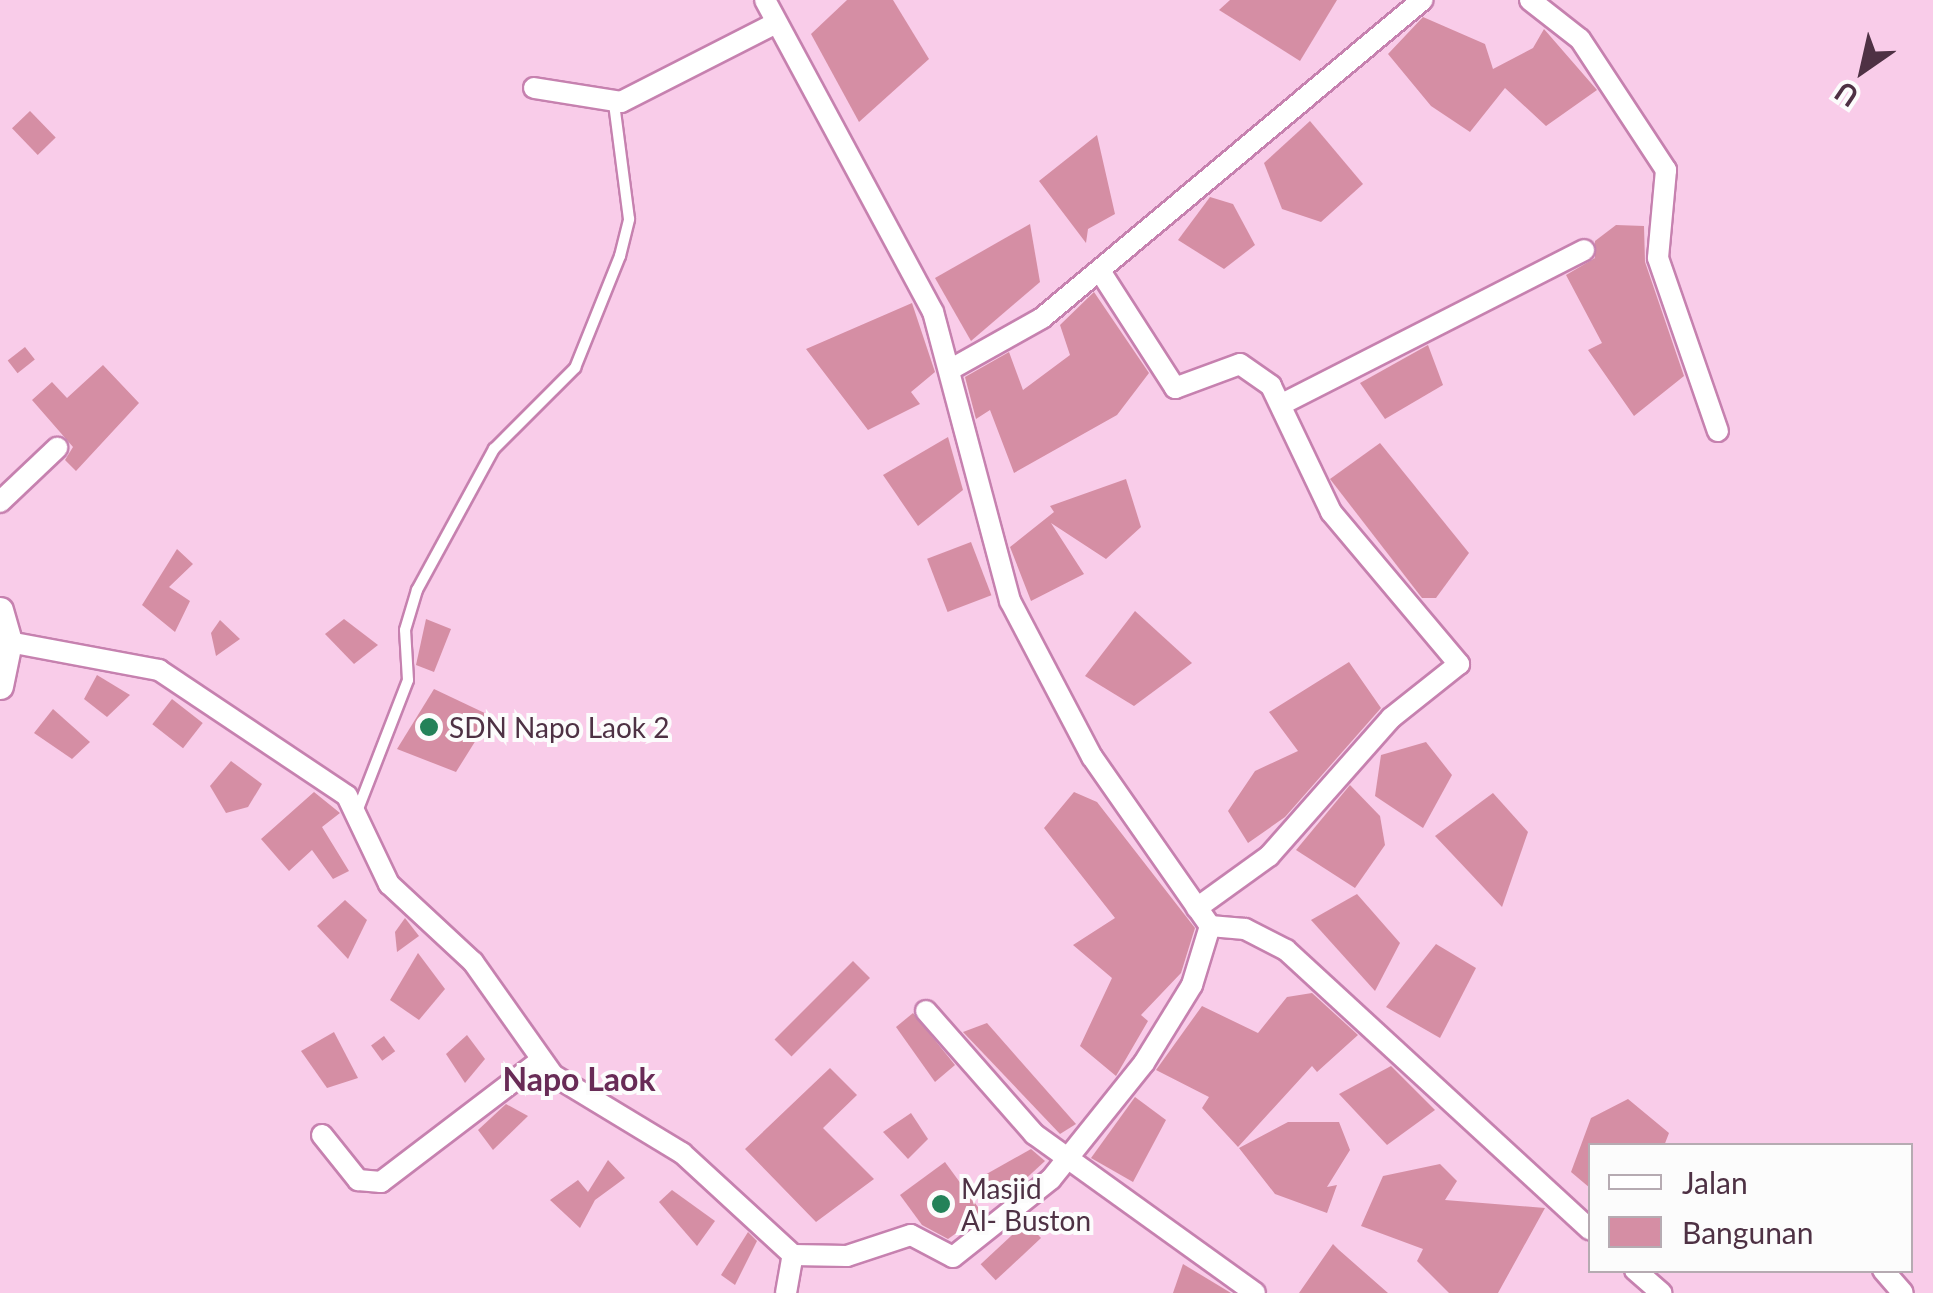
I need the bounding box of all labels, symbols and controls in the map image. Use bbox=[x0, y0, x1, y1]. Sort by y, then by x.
north arrow bbox=[1813, 20, 1913, 120]
text: U bbox=[1828, 75, 1864, 115]
place label: SDN Napo Laok 2 bbox=[449, 710, 669, 744]
marker: SDN Napo Laok 2 bbox=[418, 716, 440, 738]
district label: Napo Laok bbox=[502, 1060, 656, 1098]
legend bbox=[1588, 1143, 1913, 1273]
text: Jalan bbox=[1682, 1164, 1748, 1200]
place label: Masjid Al- Buston bbox=[961, 1171, 1091, 1237]
marker: Masjid Al- Buston bbox=[930, 1193, 952, 1215]
text: Bangunan bbox=[1682, 1214, 1814, 1250]

